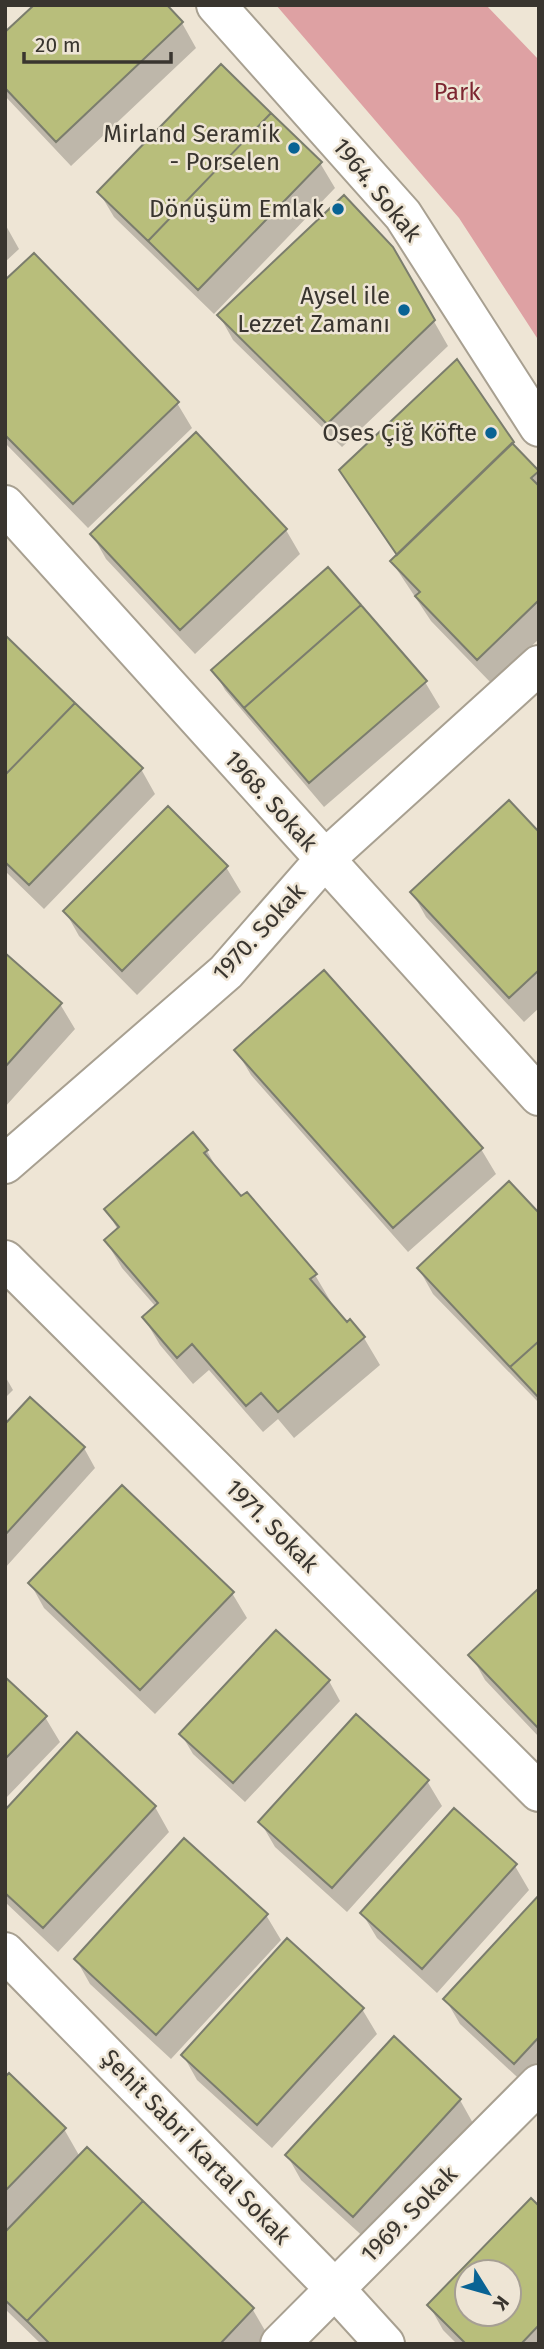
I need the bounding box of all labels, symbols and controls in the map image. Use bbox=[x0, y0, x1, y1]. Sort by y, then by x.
scale bar bbox=[24, 21, 172, 65]
text: 20 m bbox=[35, 32, 81, 58]
park label: Park bbox=[433, 78, 481, 106]
place label: Mirland Seramik - Porselen bbox=[103, 120, 281, 176]
street label: 1964. Sokak bbox=[327, 133, 428, 248]
marker: Mirland Seramik - Porselen bbox=[286, 140, 302, 156]
place label: Dönüşüm Emlak bbox=[149, 195, 325, 223]
marker: Dönüşüm Emlak bbox=[330, 201, 346, 217]
place label: Aysel ile Lezzet Zamanı bbox=[237, 282, 390, 338]
marker: Aysel ile Lezzet Zamanı bbox=[396, 302, 412, 318]
place label: Oses Çiğ Köfte bbox=[322, 419, 477, 447]
marker: Oses Çiğ Köfte bbox=[483, 425, 499, 441]
street label: 1968. Sokak bbox=[219, 745, 324, 858]
street label: 1970. Sokak bbox=[207, 877, 312, 986]
street label: 1971. Sokak bbox=[220, 1474, 325, 1579]
street label: Şehit Sabri Kartal Sokak bbox=[96, 2044, 297, 2251]
street label: 1969. Sokak bbox=[355, 2160, 463, 2268]
north arrow bbox=[453, 2258, 523, 2328]
text: K bbox=[488, 2291, 514, 2315]

